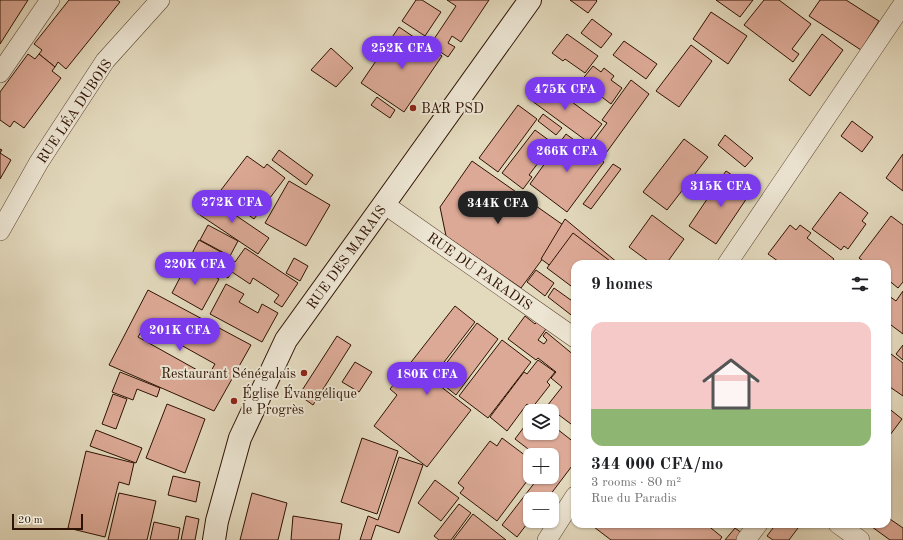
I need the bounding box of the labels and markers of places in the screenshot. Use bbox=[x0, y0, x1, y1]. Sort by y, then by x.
pin: 252K CFA bbox=[361, 36, 443, 70]
pin: 475K CFA bbox=[524, 77, 606, 111]
place label: BAR PSD bbox=[421, 102, 484, 116]
marker: BAR PSD bbox=[408, 103, 418, 113]
pin: 266K CFA bbox=[526, 139, 608, 173]
pin: 315K CFA bbox=[680, 174, 762, 208]
pin: 272K CFA bbox=[191, 190, 273, 224]
pin: 344K CFA bbox=[457, 191, 539, 225]
pin: 220K CFA bbox=[154, 252, 236, 286]
pin: 201K CFA bbox=[139, 318, 221, 352]
pin: 180K CFA bbox=[386, 362, 468, 396]
place label: Restaurant Sénégalais bbox=[161, 367, 296, 381]
marker: Restaurant Sénégalais bbox=[299, 368, 309, 378]
place label: Église Évangélique le Progrès bbox=[242, 384, 357, 417]
marker: Église Évangélique le Progrès bbox=[229, 396, 239, 406]

